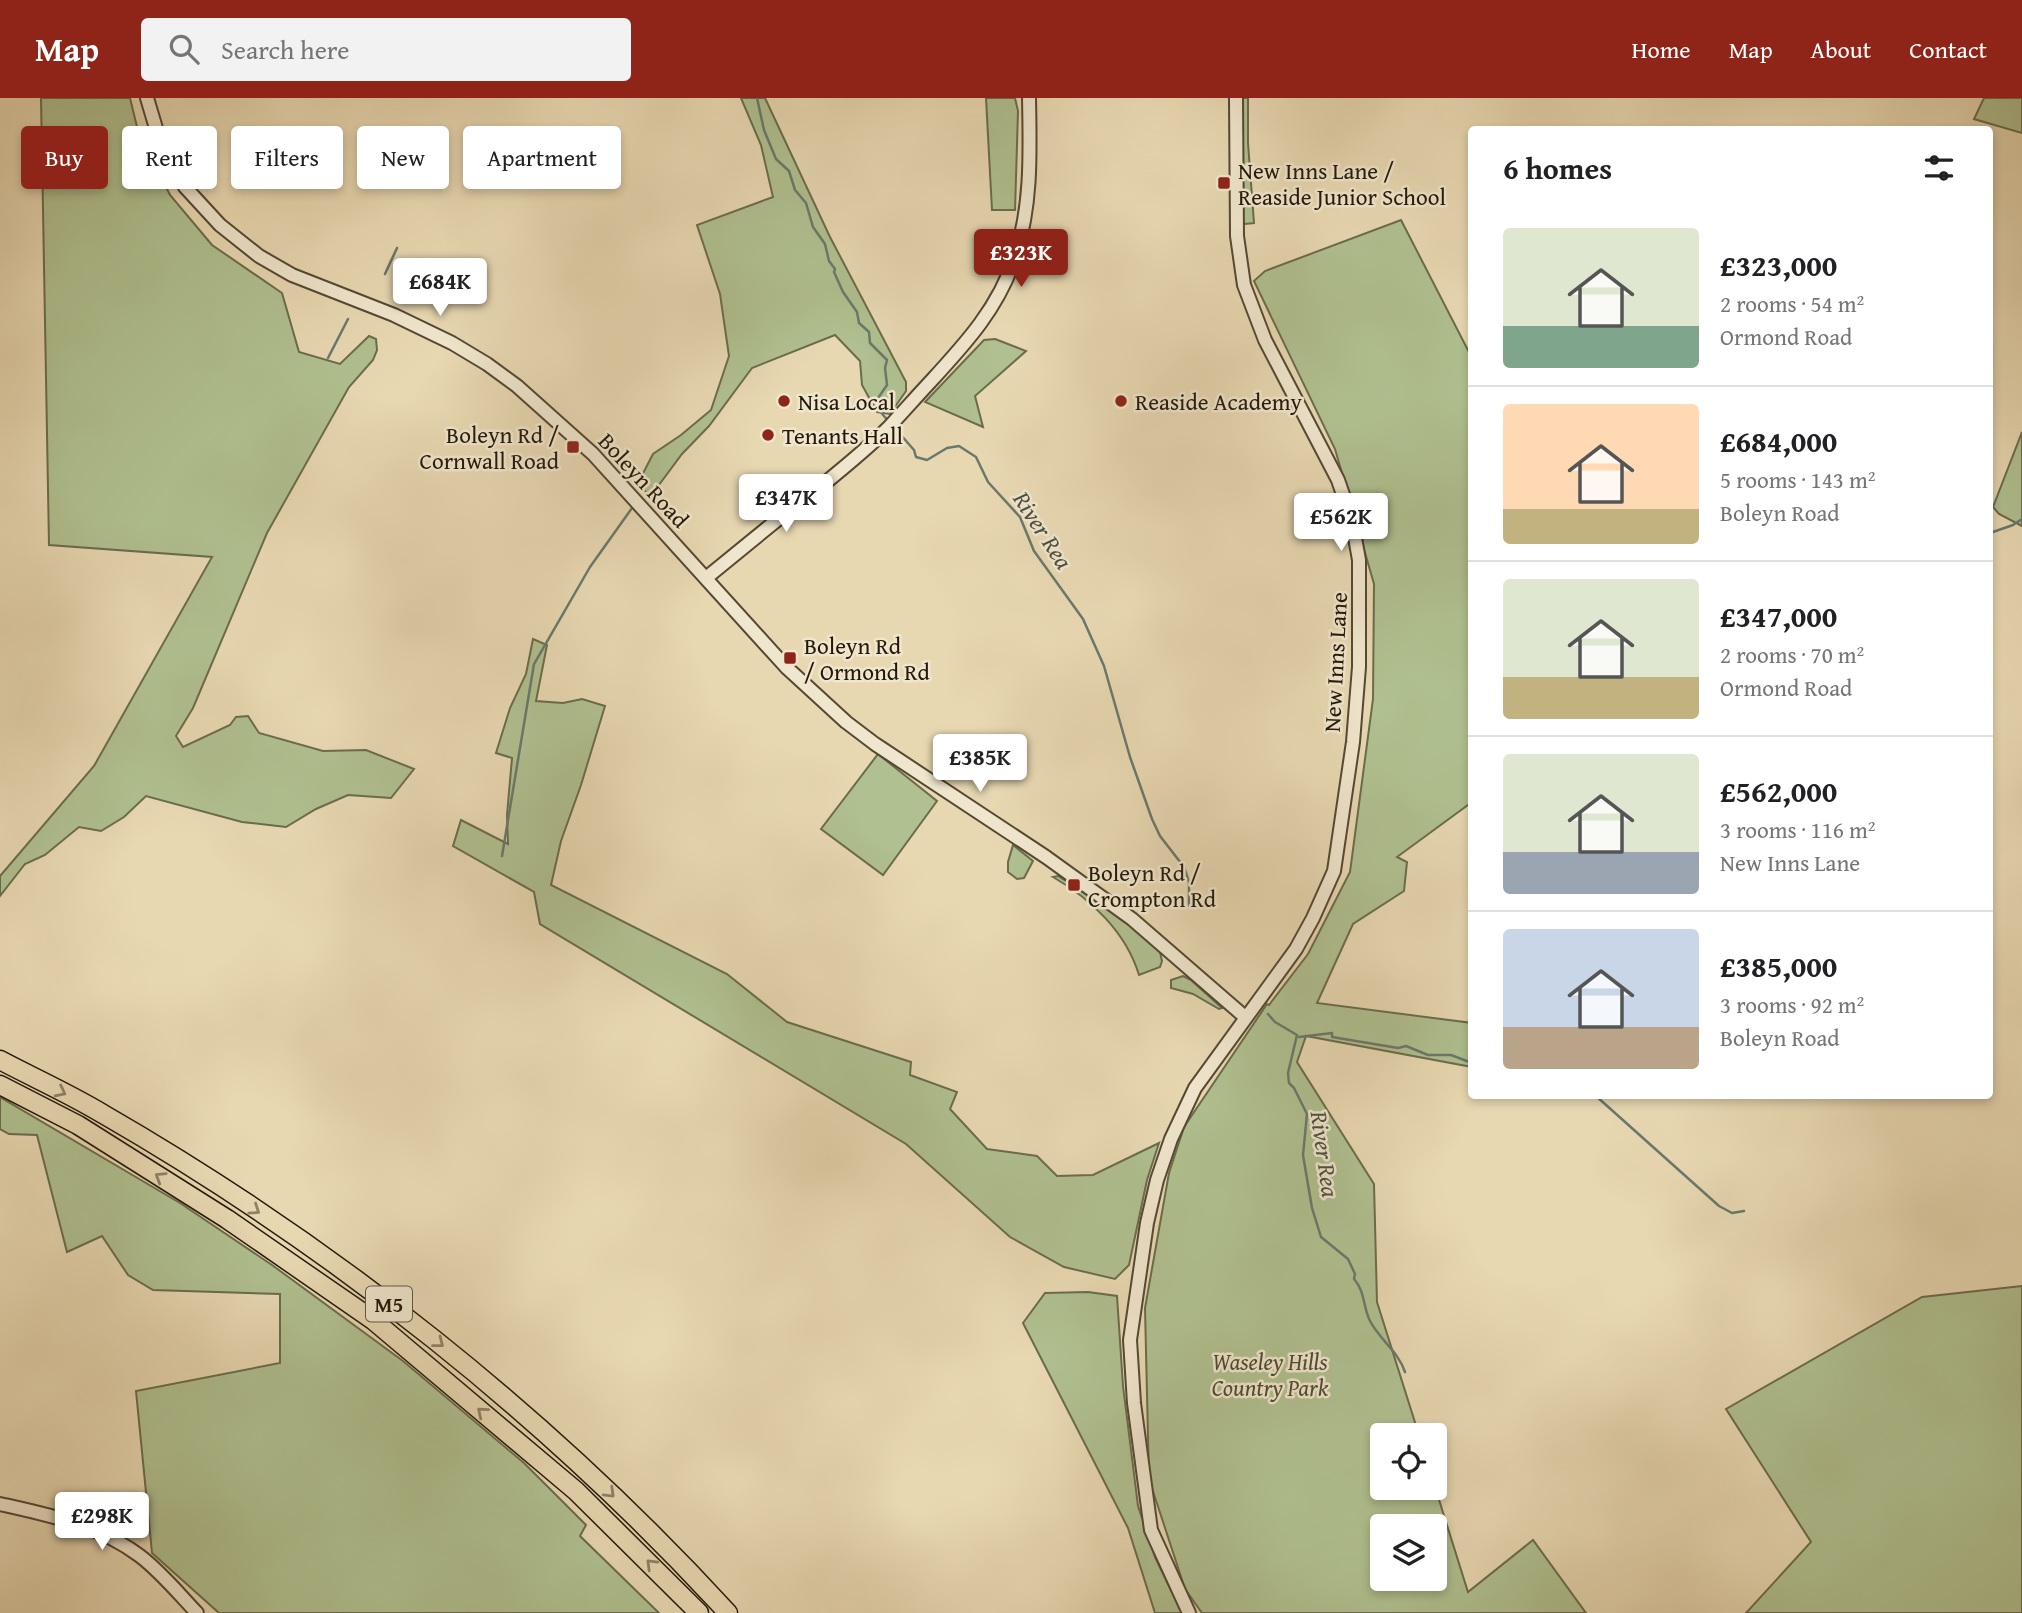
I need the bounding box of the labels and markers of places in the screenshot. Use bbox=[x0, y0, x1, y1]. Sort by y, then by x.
place label: New Inns Lane / Reaside Junior School bbox=[1238, 154, 1446, 213]
marker: New Inns Lane / Reaside Junior School bbox=[1216, 175, 1232, 191]
pin: £323K bbox=[972, 230, 1070, 289]
pin: £684K bbox=[391, 258, 489, 318]
place label: Nisa Local bbox=[798, 385, 895, 418]
place label: Reaside Academy bbox=[1135, 385, 1302, 418]
marker: Nisa Local bbox=[776, 393, 792, 409]
marker: Reaside Academy bbox=[1113, 393, 1129, 409]
place label: Boleyn Rd / Cornwall Road bbox=[419, 418, 560, 477]
place label: Tenants Hall bbox=[782, 419, 903, 452]
marker: Tenants Hall bbox=[760, 427, 776, 443]
marker: Boleyn Rd / Cornwall Road bbox=[565, 439, 581, 455]
pin: £347K bbox=[737, 474, 835, 534]
pin: £562K bbox=[1292, 494, 1390, 553]
place label: Boleyn Rd / Ormond Rd bbox=[804, 629, 930, 688]
marker: Boleyn Rd / Ormond Rd bbox=[782, 650, 798, 666]
pin: £385K bbox=[931, 734, 1029, 794]
place label: Boleyn Rd / Crompton Rd bbox=[1088, 856, 1217, 915]
marker: Boleyn Rd / Crompton Rd bbox=[1066, 877, 1082, 893]
pin: £298K bbox=[53, 1492, 151, 1552]

